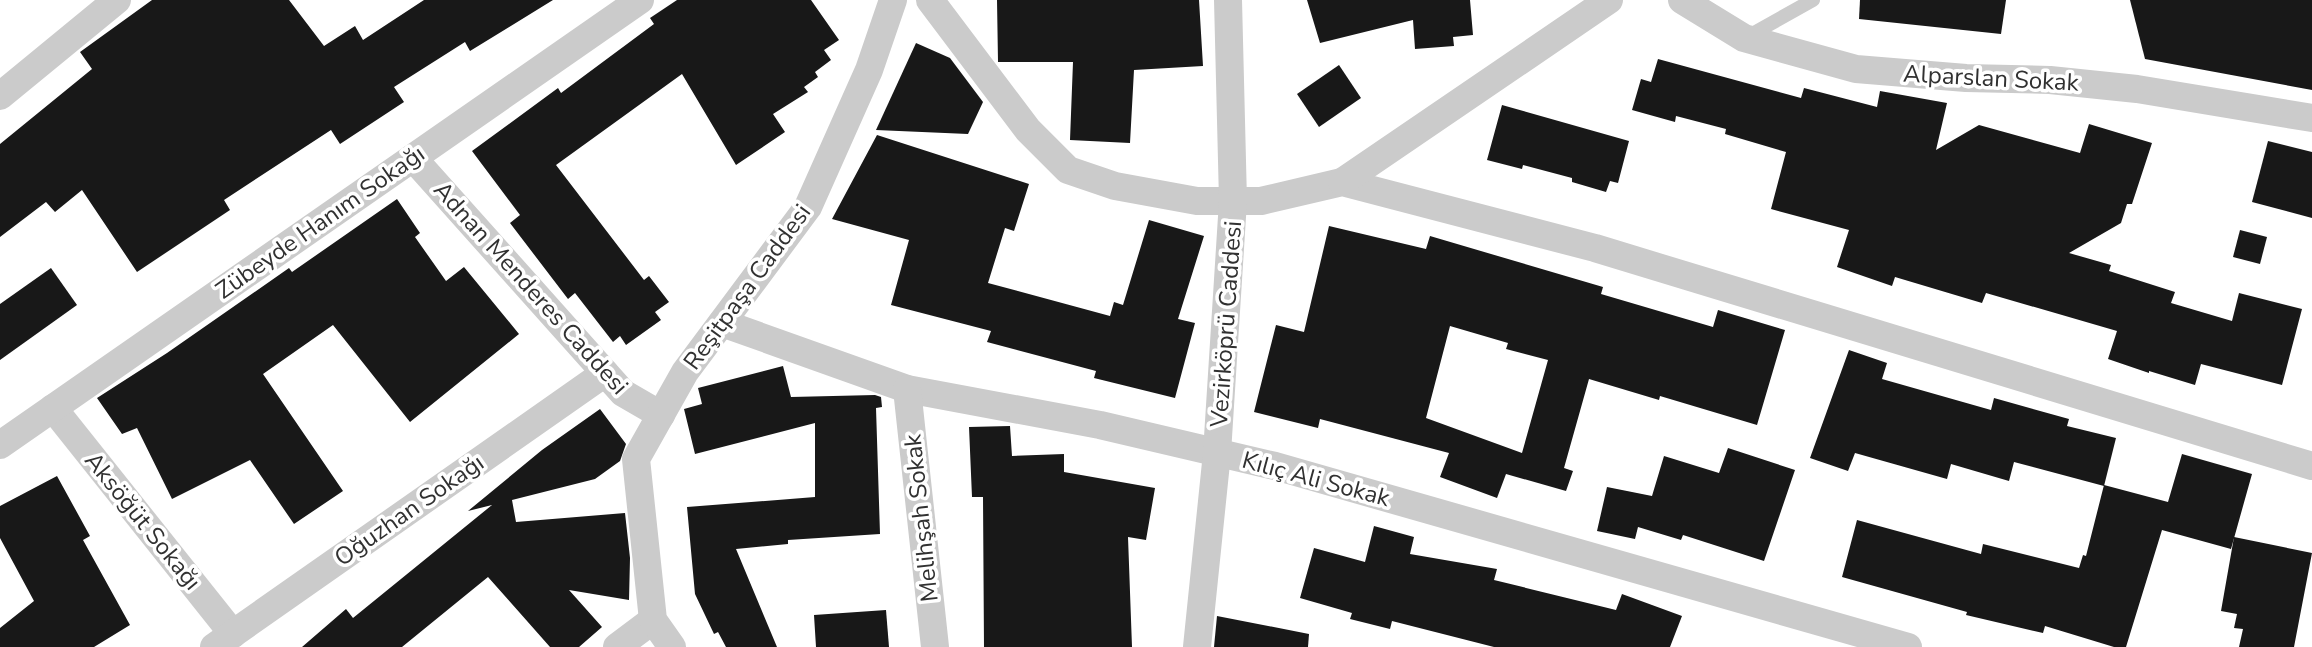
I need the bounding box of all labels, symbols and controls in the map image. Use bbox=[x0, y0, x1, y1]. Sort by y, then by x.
street label: Alparslan Sokak bbox=[1902, 57, 2081, 99]
street label: Zübeyde Hanım Sokağı bbox=[209, 138, 431, 306]
street label: Adnan Menderes Caddesi bbox=[427, 175, 635, 401]
street label: Reşitpaşa Caddesi bbox=[676, 198, 818, 376]
street label: Vezirköprü Caddesi bbox=[1203, 220, 1249, 429]
street label: Melihşah Sokak bbox=[896, 432, 946, 603]
street label: Kılıç Ali Sokak bbox=[1239, 444, 1394, 514]
street label: Aksöğüt Sokağı bbox=[78, 445, 208, 597]
street label: Oğuzhan Sokağı bbox=[328, 447, 490, 573]

